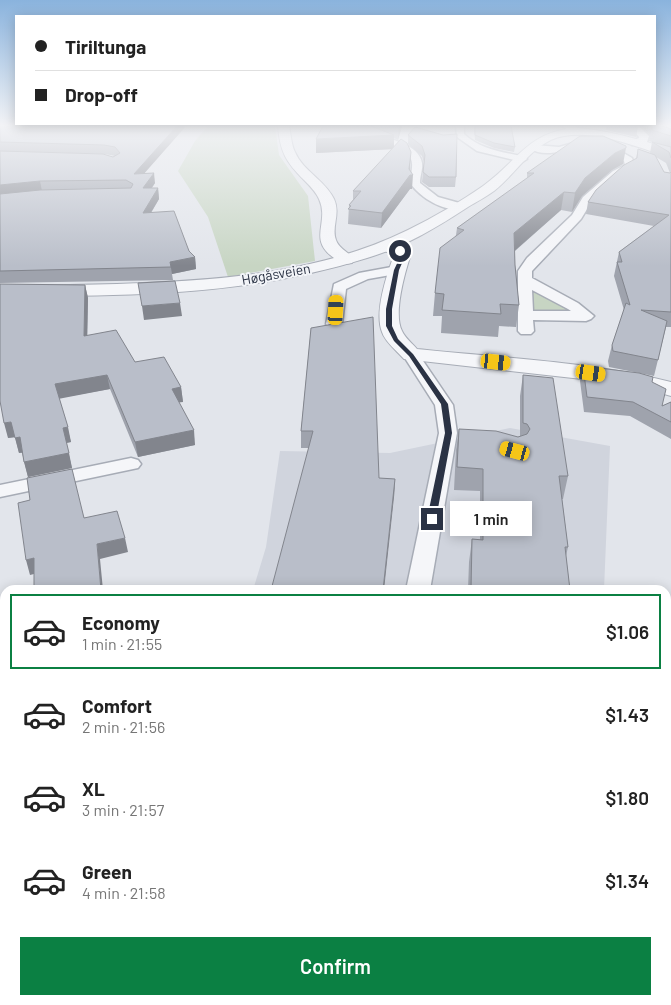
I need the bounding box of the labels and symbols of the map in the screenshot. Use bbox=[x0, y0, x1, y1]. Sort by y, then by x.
route start bbox=[389, 240, 411, 262]
street label: Høgåsveien bbox=[240, 259, 312, 288]
car bbox=[327, 295, 344, 325]
car bbox=[480, 353, 511, 371]
car bbox=[575, 363, 606, 383]
car bbox=[498, 440, 531, 462]
callout: 1 min bbox=[450, 502, 532, 536]
route end bbox=[421, 508, 443, 530]

